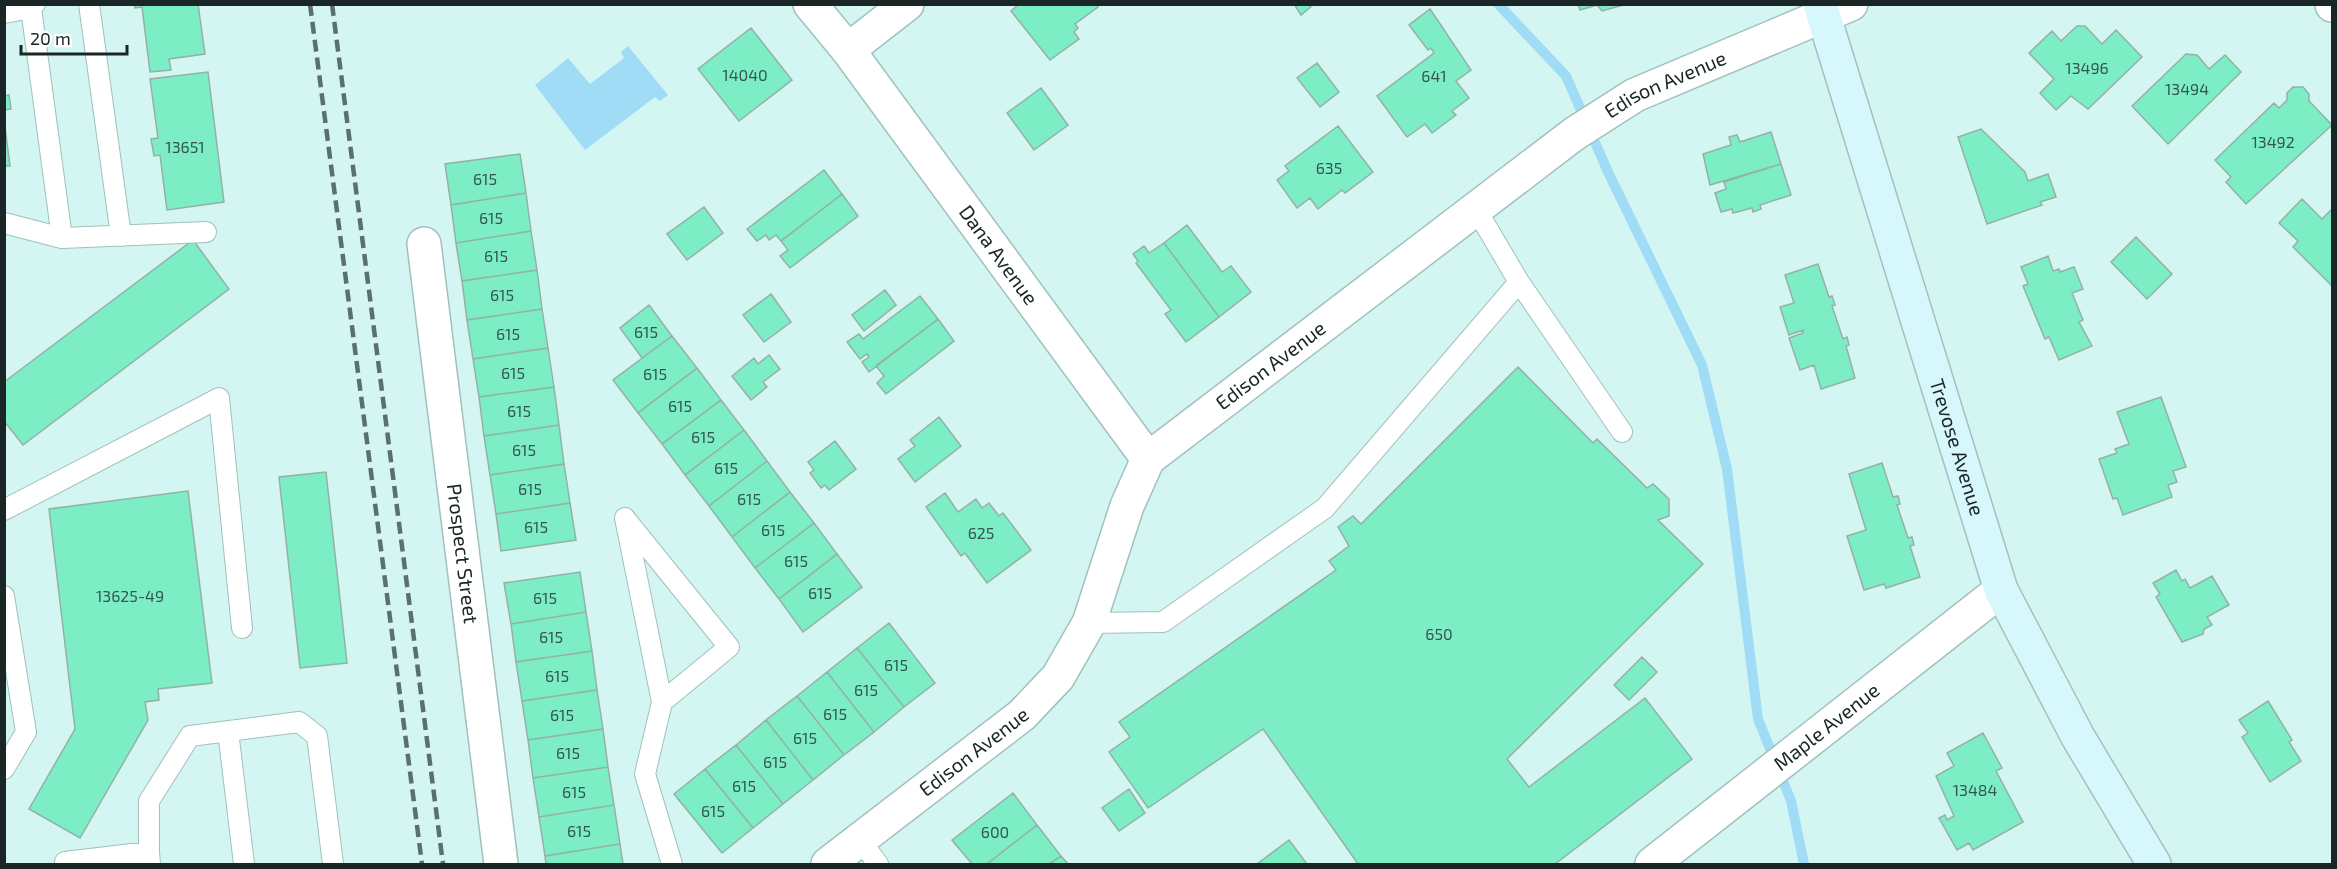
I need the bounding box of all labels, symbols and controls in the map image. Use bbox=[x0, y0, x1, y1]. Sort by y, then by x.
scale bar bbox=[21, 18, 128, 56]
text: 20 m bbox=[30, 27, 71, 49]
street label: Edison Avenue bbox=[1599, 45, 1730, 123]
house number: 13496 bbox=[2065, 58, 2109, 77]
house number: 14040 bbox=[722, 65, 768, 84]
house number: 641 bbox=[1421, 66, 1447, 85]
house number: 13494 bbox=[2165, 79, 2209, 98]
house number: 13492 bbox=[2251, 132, 2295, 151]
house number: 13651 bbox=[165, 137, 205, 156]
house number: 635 bbox=[1316, 158, 1342, 177]
house number: 615 bbox=[473, 169, 497, 188]
street label: Dana Avenue bbox=[955, 200, 1044, 309]
house number: 615 bbox=[479, 208, 503, 227]
house number: 615 bbox=[484, 246, 508, 265]
house number: 615 bbox=[490, 285, 514, 304]
street label: Edison Avenue bbox=[1210, 315, 1330, 414]
house number: 615 bbox=[634, 322, 658, 341]
house number: 615 bbox=[496, 324, 520, 343]
house number: 615 bbox=[501, 363, 525, 382]
house number: 615 bbox=[643, 364, 667, 383]
street label: Trevose Avenue bbox=[1925, 376, 1990, 518]
house number: 615 bbox=[668, 396, 692, 415]
house number: 615 bbox=[507, 401, 531, 420]
house number: 615 bbox=[691, 427, 715, 446]
house number: 615 bbox=[512, 440, 536, 459]
house number: 615 bbox=[714, 458, 738, 477]
house number: 615 bbox=[518, 479, 542, 498]
street label: Prospect Street bbox=[443, 482, 484, 625]
house number: 615 bbox=[737, 489, 761, 508]
house number: 615 bbox=[524, 517, 548, 536]
house number: 615 bbox=[761, 520, 785, 539]
house number: 625 bbox=[968, 523, 994, 542]
house number: 615 bbox=[784, 551, 808, 570]
house number: 615 bbox=[808, 583, 832, 602]
house number: 13625-49 bbox=[96, 586, 164, 605]
house number: 615 bbox=[533, 588, 557, 607]
house number: 650 bbox=[1425, 624, 1453, 643]
house number: 615 bbox=[539, 627, 563, 646]
house number: 615 bbox=[884, 655, 908, 674]
house number: 615 bbox=[545, 666, 569, 685]
street label: Maple Avenue bbox=[1768, 677, 1884, 775]
house number: 615 bbox=[854, 680, 878, 699]
street label: Edison Avenue bbox=[914, 701, 1033, 801]
house number: 615 bbox=[823, 704, 847, 723]
house number: 615 bbox=[550, 705, 574, 724]
house number: 615 bbox=[793, 728, 817, 747]
house number: 615 bbox=[556, 743, 580, 762]
house number: 615 bbox=[763, 752, 787, 771]
house number: 615 bbox=[732, 776, 756, 795]
house number: 13484 bbox=[1953, 780, 1997, 799]
house number: 615 bbox=[562, 782, 586, 801]
house number: 615 bbox=[701, 801, 725, 820]
house number: 615 bbox=[567, 821, 591, 840]
house number: 600 bbox=[981, 822, 1009, 841]

